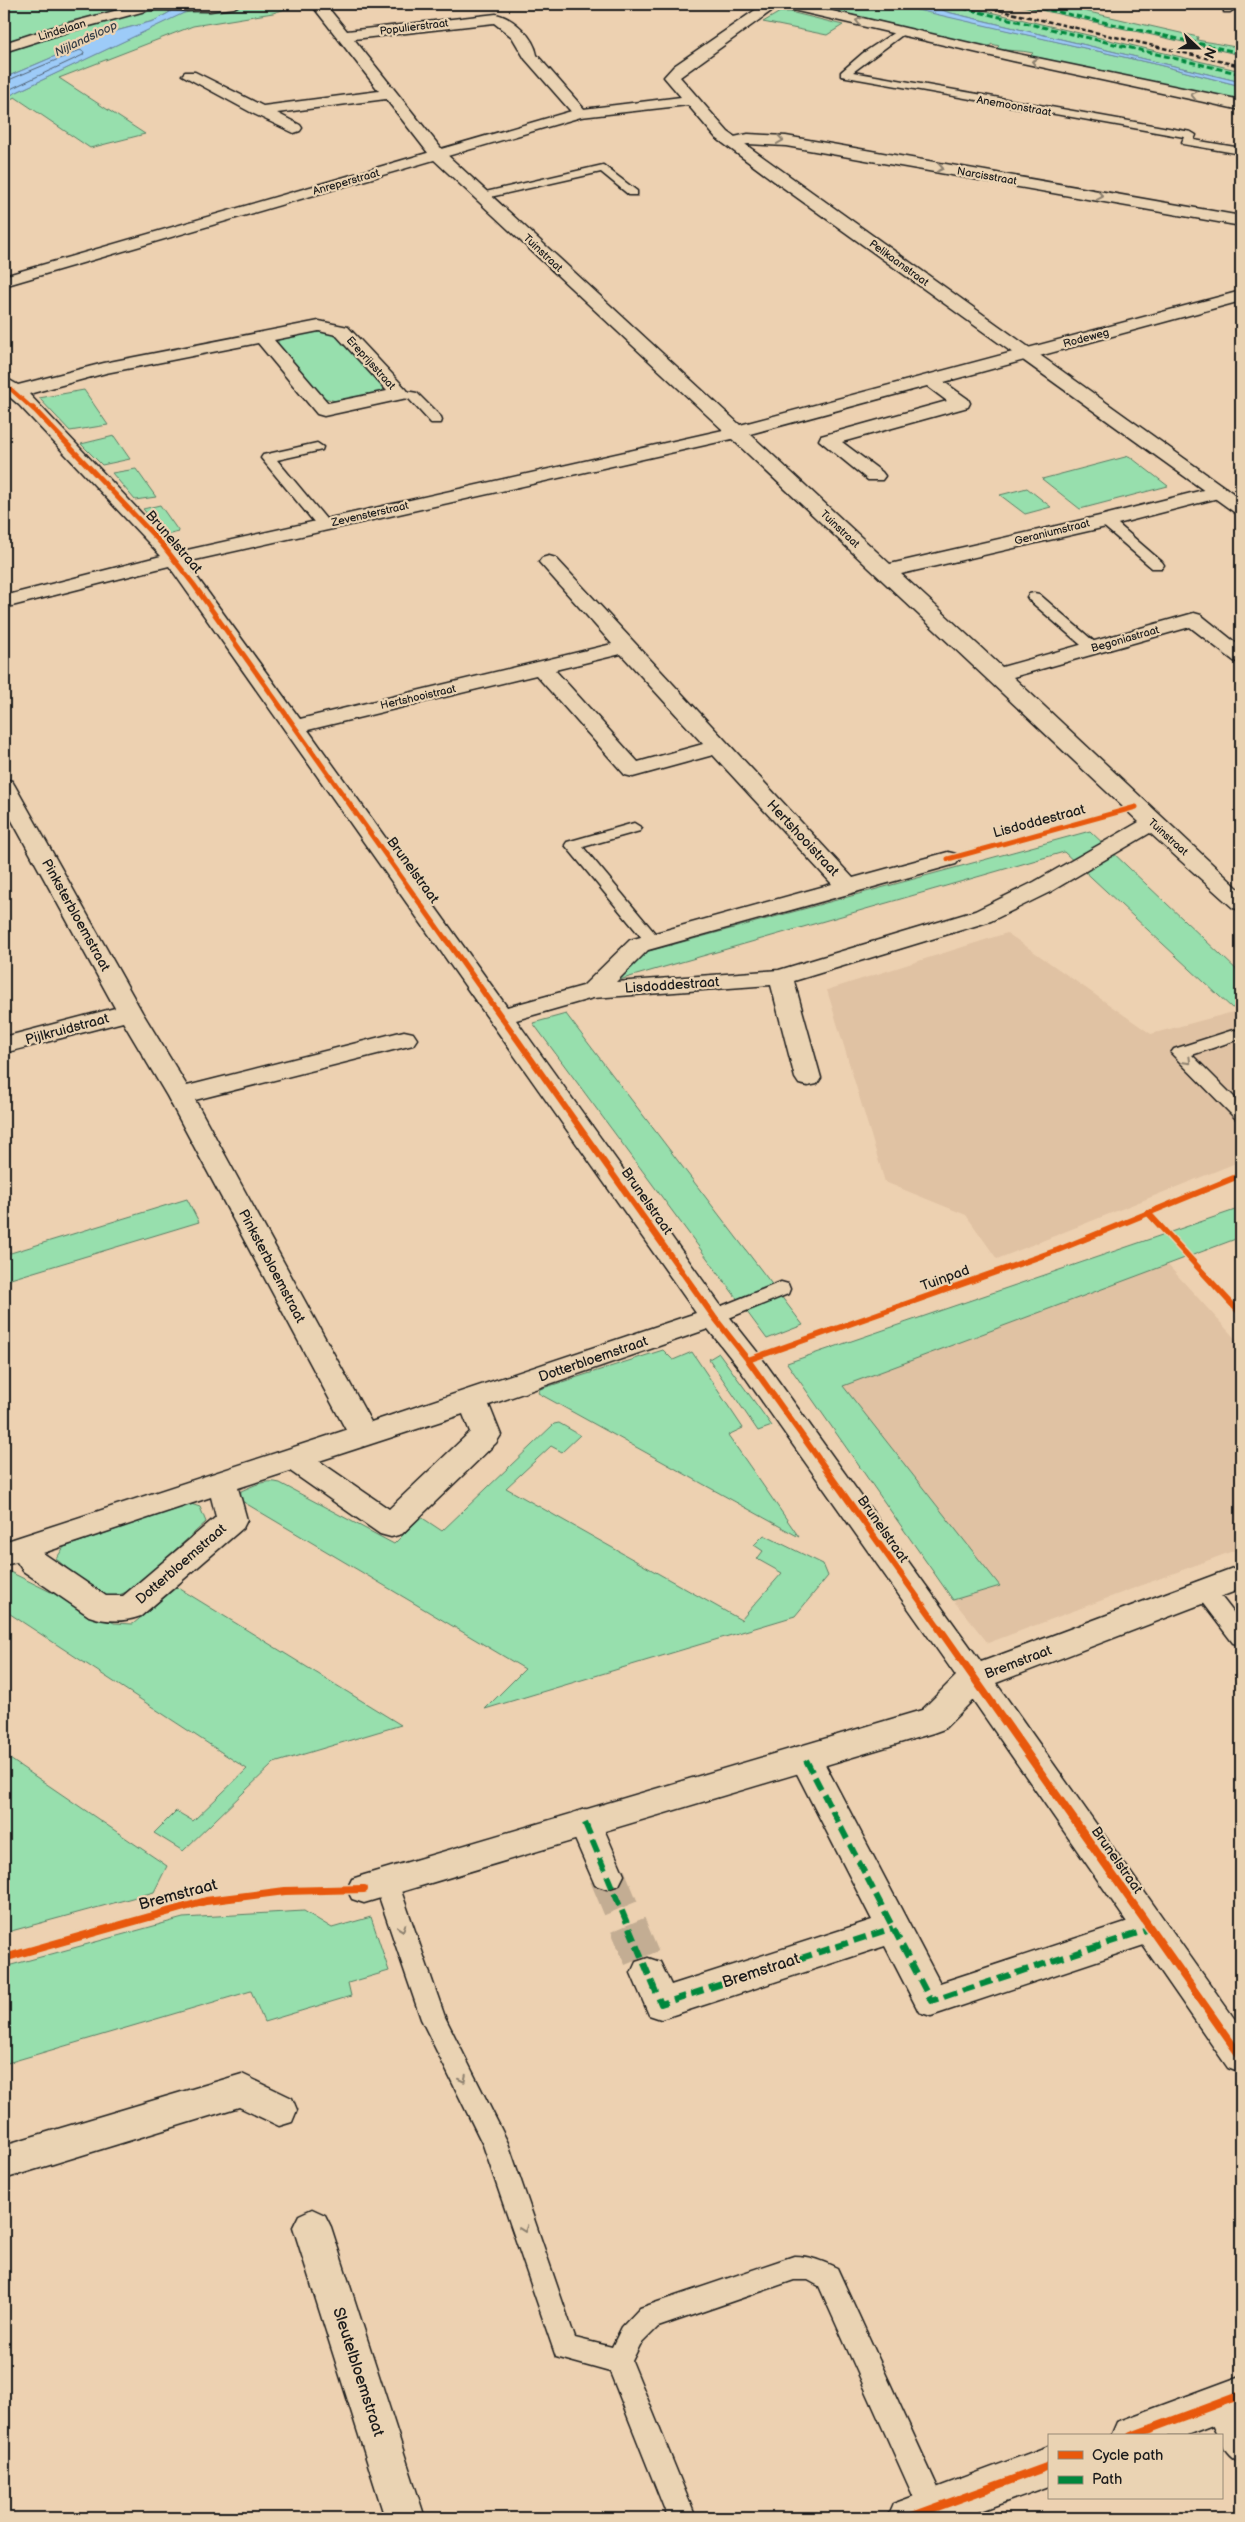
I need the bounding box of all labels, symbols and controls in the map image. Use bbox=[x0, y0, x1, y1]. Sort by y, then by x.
street label: Populierstraat bbox=[379, 16, 450, 38]
one-way arrow bbox=[855, 16, 864, 27]
street label: Lindelaan bbox=[37, 17, 87, 43]
water label: Nijlandsloop bbox=[52, 18, 120, 60]
north arrow bbox=[1172, 22, 1222, 72]
text: N bbox=[1200, 45, 1219, 61]
one-way arrow bbox=[1030, 57, 1039, 68]
one-way arrow bbox=[1189, 91, 1198, 101]
street label: Anemoonstraat bbox=[976, 93, 1053, 119]
one-way arrow bbox=[776, 134, 784, 145]
one-way arrow bbox=[936, 162, 944, 172]
street label: Narcisstraat bbox=[956, 164, 1019, 188]
street label: Anreperstraat bbox=[311, 166, 381, 198]
one-way arrow bbox=[1096, 190, 1104, 200]
street label: Tuinstraat bbox=[521, 232, 566, 275]
street label: Pelikaanstraat bbox=[867, 237, 932, 289]
street label: Rodeweg bbox=[1062, 326, 1110, 350]
street label: Ereprijsstraat bbox=[344, 334, 399, 393]
street label: Zevensterstraat bbox=[329, 499, 410, 529]
street label: Brunelstraat bbox=[142, 507, 206, 578]
street label: Tuinstraat bbox=[818, 508, 863, 551]
street label: Geraniumstraat bbox=[1013, 516, 1092, 548]
street label: Begoniastraat bbox=[1090, 623, 1161, 655]
street label: Hertshooistraat bbox=[379, 682, 458, 712]
street label: Hertshooistraat bbox=[763, 796, 843, 880]
street label: Lisdoddestraat bbox=[991, 800, 1088, 841]
street label: Tuinstraat bbox=[1145, 816, 1191, 859]
street label: Brunelstraat bbox=[383, 833, 443, 907]
street label: Pinksterbloemstraat bbox=[38, 856, 114, 975]
street label: Lisdoddestraat bbox=[624, 973, 721, 997]
street label: Pijlkruidstraat bbox=[23, 1010, 111, 1048]
one-way arrow bbox=[1182, 1055, 1191, 1064]
street label: Brunelstraat bbox=[618, 1164, 677, 1238]
street label: Pinksterbloemstraat bbox=[235, 1206, 309, 1326]
street label: Tuinpad bbox=[918, 1261, 972, 1295]
street label: Dotterbloemstraat bbox=[536, 1332, 650, 1386]
street label: Brunelstraat bbox=[854, 1492, 913, 1566]
street label: Dotterbloemstraat bbox=[132, 1520, 230, 1608]
street label: Bremstraat bbox=[982, 1641, 1055, 1683]
street label: Brunelstraat bbox=[1088, 1823, 1147, 1897]
street label: Bremstraat bbox=[137, 1875, 219, 1915]
one-way arrow bbox=[396, 1924, 406, 1932]
street label: Bremstraat bbox=[720, 1950, 802, 1992]
one-way arrow bbox=[457, 2073, 467, 2082]
one-way arrow bbox=[518, 2224, 528, 2232]
street label: Sleutelbloemstraat bbox=[328, 2305, 388, 2439]
legend bbox=[1048, 2434, 1222, 2500]
text: Cycle path bbox=[1092, 2446, 1163, 2465]
text: Path bbox=[1092, 2470, 1122, 2489]

